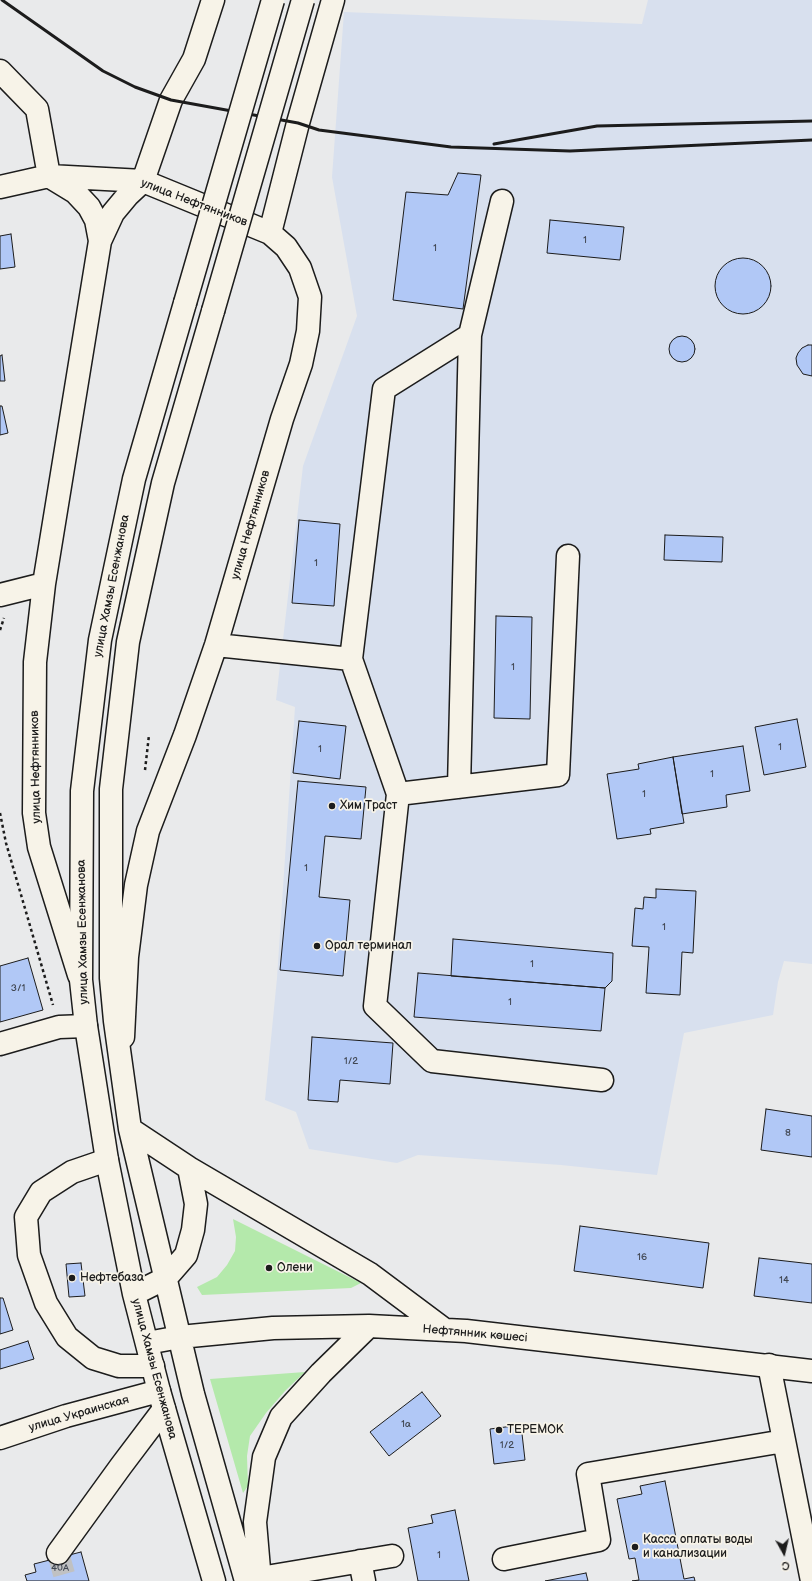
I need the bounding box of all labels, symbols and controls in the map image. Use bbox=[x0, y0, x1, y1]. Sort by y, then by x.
street label: улица Нефтянников bbox=[139, 176, 249, 230]
house number: 1 bbox=[583, 234, 587, 246]
house number: 1 bbox=[433, 242, 437, 254]
street label: улица Нефтянников bbox=[228, 469, 274, 581]
street label: улица Хамзы Есенжанова bbox=[91, 513, 133, 659]
house number: 1 bbox=[314, 557, 318, 569]
house number: 1 bbox=[511, 661, 515, 673]
street label: улица Нефтянников bbox=[28, 710, 44, 824]
house number: 1 bbox=[778, 741, 782, 753]
house number: 1 bbox=[318, 743, 322, 755]
house number: 1 bbox=[710, 768, 714, 780]
house number: 1 bbox=[642, 788, 646, 800]
place label: Хим Траст bbox=[340, 799, 397, 813]
marker: Хим Траст bbox=[327, 801, 337, 811]
street label: улица Хамзы Есенжанова bbox=[75, 859, 91, 1005]
house number: 1 bbox=[304, 862, 308, 874]
house number: 1 bbox=[662, 921, 666, 933]
place label: Орал терминал bbox=[325, 939, 412, 953]
marker: Орал терминал bbox=[312, 941, 322, 951]
house number: 1 bbox=[530, 958, 534, 970]
house number: 3/1 bbox=[11, 982, 25, 994]
house number: 1 bbox=[508, 996, 512, 1008]
house number: 1/2 bbox=[344, 1055, 358, 1067]
house number: 8 bbox=[785, 1127, 791, 1139]
house number: 16 bbox=[637, 1251, 647, 1263]
place label: Олени bbox=[277, 1261, 313, 1275]
marker: Олени bbox=[264, 1263, 274, 1273]
place label: Нефтебаза bbox=[80, 1271, 144, 1285]
marker: Нефтебаза bbox=[67, 1273, 77, 1283]
house number: 14 bbox=[779, 1274, 789, 1286]
street label: улица Хамзы Есенжанова bbox=[128, 1297, 180, 1441]
street label: Нефтянник көшесі bbox=[422, 1322, 528, 1346]
street label: улица Украинская bbox=[27, 1393, 131, 1435]
house number: 1а bbox=[401, 1418, 411, 1430]
place label: ТЕРЕМОК bbox=[507, 1423, 564, 1437]
marker: ТЕРЕМОК bbox=[494, 1425, 504, 1435]
house number: 1/2 bbox=[500, 1439, 514, 1451]
place label: Касса оплаты воды и канализации bbox=[643, 1533, 753, 1561]
north arrow bbox=[764, 1533, 804, 1573]
marker: Касса оплаты воды и канализации bbox=[630, 1542, 640, 1552]
house number: 1 bbox=[437, 1549, 441, 1561]
text: С bbox=[781, 1558, 790, 1572]
house number: 40А bbox=[51, 1562, 69, 1574]

